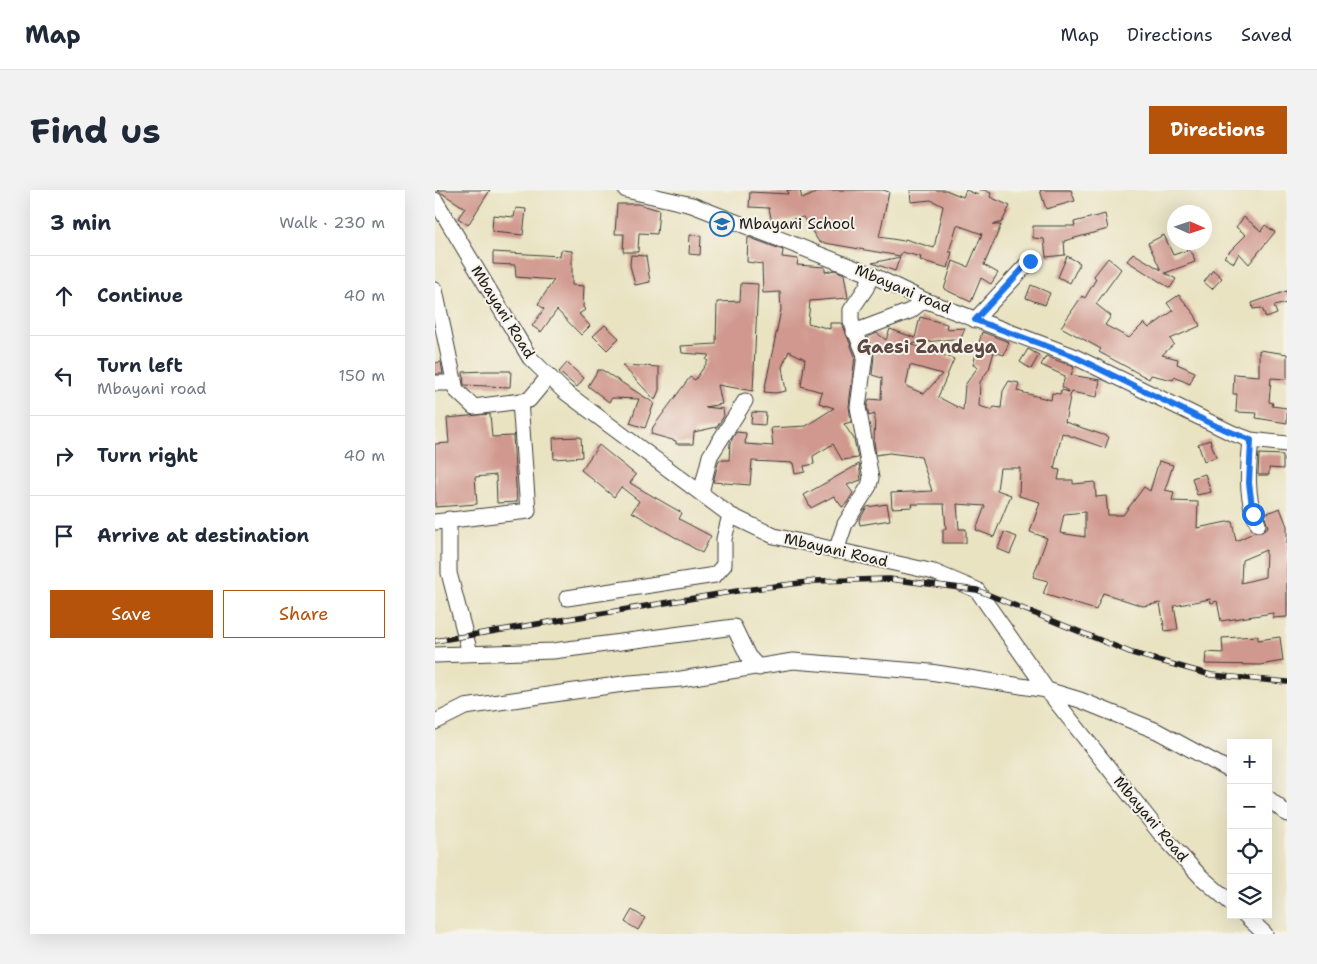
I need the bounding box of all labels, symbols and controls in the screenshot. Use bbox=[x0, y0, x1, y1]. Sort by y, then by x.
text: Map bbox=[25, 19, 81, 51]
text: Map bbox=[1061, 23, 1099, 47]
text: Directions bbox=[1127, 23, 1213, 47]
text: Saved bbox=[1241, 23, 1292, 47]
button: Directions bbox=[1149, 106, 1287, 154]
text: Find us bbox=[30, 107, 161, 154]
north arrow bbox=[1167, 205, 1212, 250]
text: 3 min bbox=[50, 209, 111, 237]
school or university icon: Mbayani School bbox=[709, 211, 735, 237]
text: Walk · 230 m bbox=[279, 212, 385, 233]
place label: Mbayani School bbox=[739, 214, 855, 234]
route end bbox=[1019, 250, 1042, 273]
street label: Mbayani road bbox=[852, 260, 955, 318]
street label: Mbayani Road bbox=[466, 262, 540, 363]
icon: ahead bbox=[50, 282, 78, 310]
text: Continue bbox=[97, 283, 183, 308]
text: 40 m bbox=[343, 285, 385, 306]
district label: Gaesi Zandeya bbox=[857, 335, 998, 359]
text: Turn left bbox=[97, 353, 183, 378]
icon: left bbox=[50, 362, 78, 390]
text: 150 m bbox=[338, 365, 385, 386]
text: Mbayani road bbox=[97, 378, 206, 399]
icon: right bbox=[50, 442, 78, 470]
text: Turn right bbox=[97, 443, 198, 468]
text: 40 m bbox=[343, 445, 385, 466]
route start bbox=[1242, 503, 1265, 526]
icon: arrive bbox=[50, 522, 78, 550]
text: Arrive at destination bbox=[97, 523, 309, 548]
street label: Mbayani Road bbox=[782, 528, 890, 572]
button: Save bbox=[50, 590, 213, 638]
button: Share bbox=[223, 590, 385, 638]
map controls bbox=[1227, 739, 1272, 919]
button: + bbox=[1227, 739, 1272, 784]
street label: Mbayani Road bbox=[1109, 772, 1193, 866]
button: − bbox=[1227, 784, 1272, 829]
button: locate bbox=[1227, 829, 1272, 874]
button: layers bbox=[1227, 874, 1272, 919]

